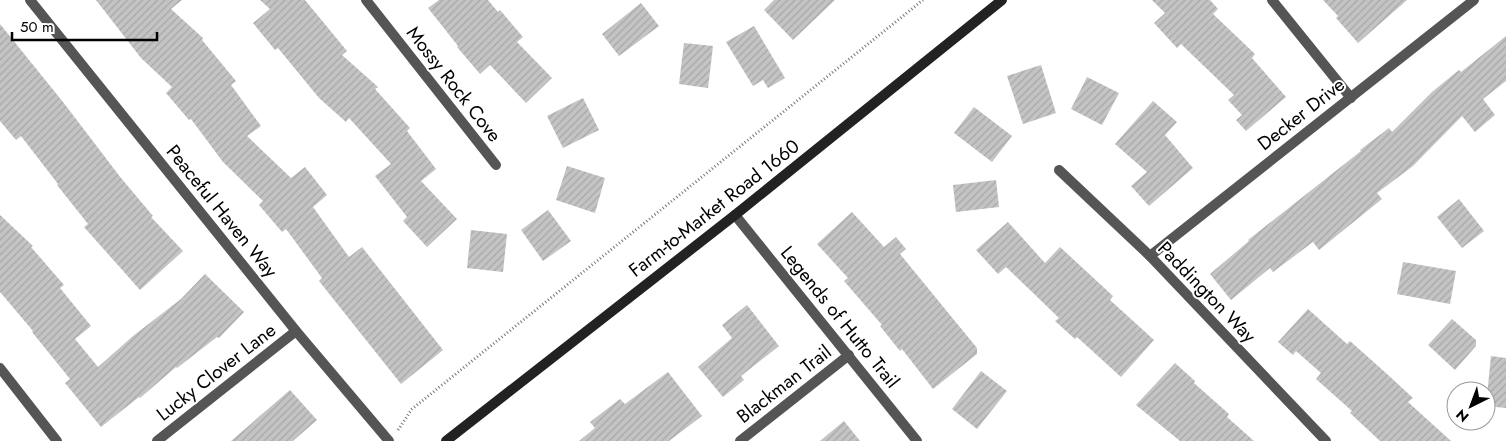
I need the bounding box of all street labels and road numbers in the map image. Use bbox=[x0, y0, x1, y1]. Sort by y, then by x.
street label: Mossy Rock Cove bbox=[400, 20, 508, 148]
street label: Decker Drive bbox=[1252, 71, 1350, 157]
street label: Farm-to-Market Road 1660 bbox=[623, 133, 805, 283]
street label: Peaceful Haven Way bbox=[160, 139, 284, 284]
street label: Paddington Way bbox=[1152, 235, 1263, 349]
street label: Legends of Hutto Trail bbox=[774, 240, 906, 394]
street label: Lucky Clover Lane bbox=[151, 317, 282, 427]
street label: Blackman Trail bbox=[731, 338, 837, 430]

